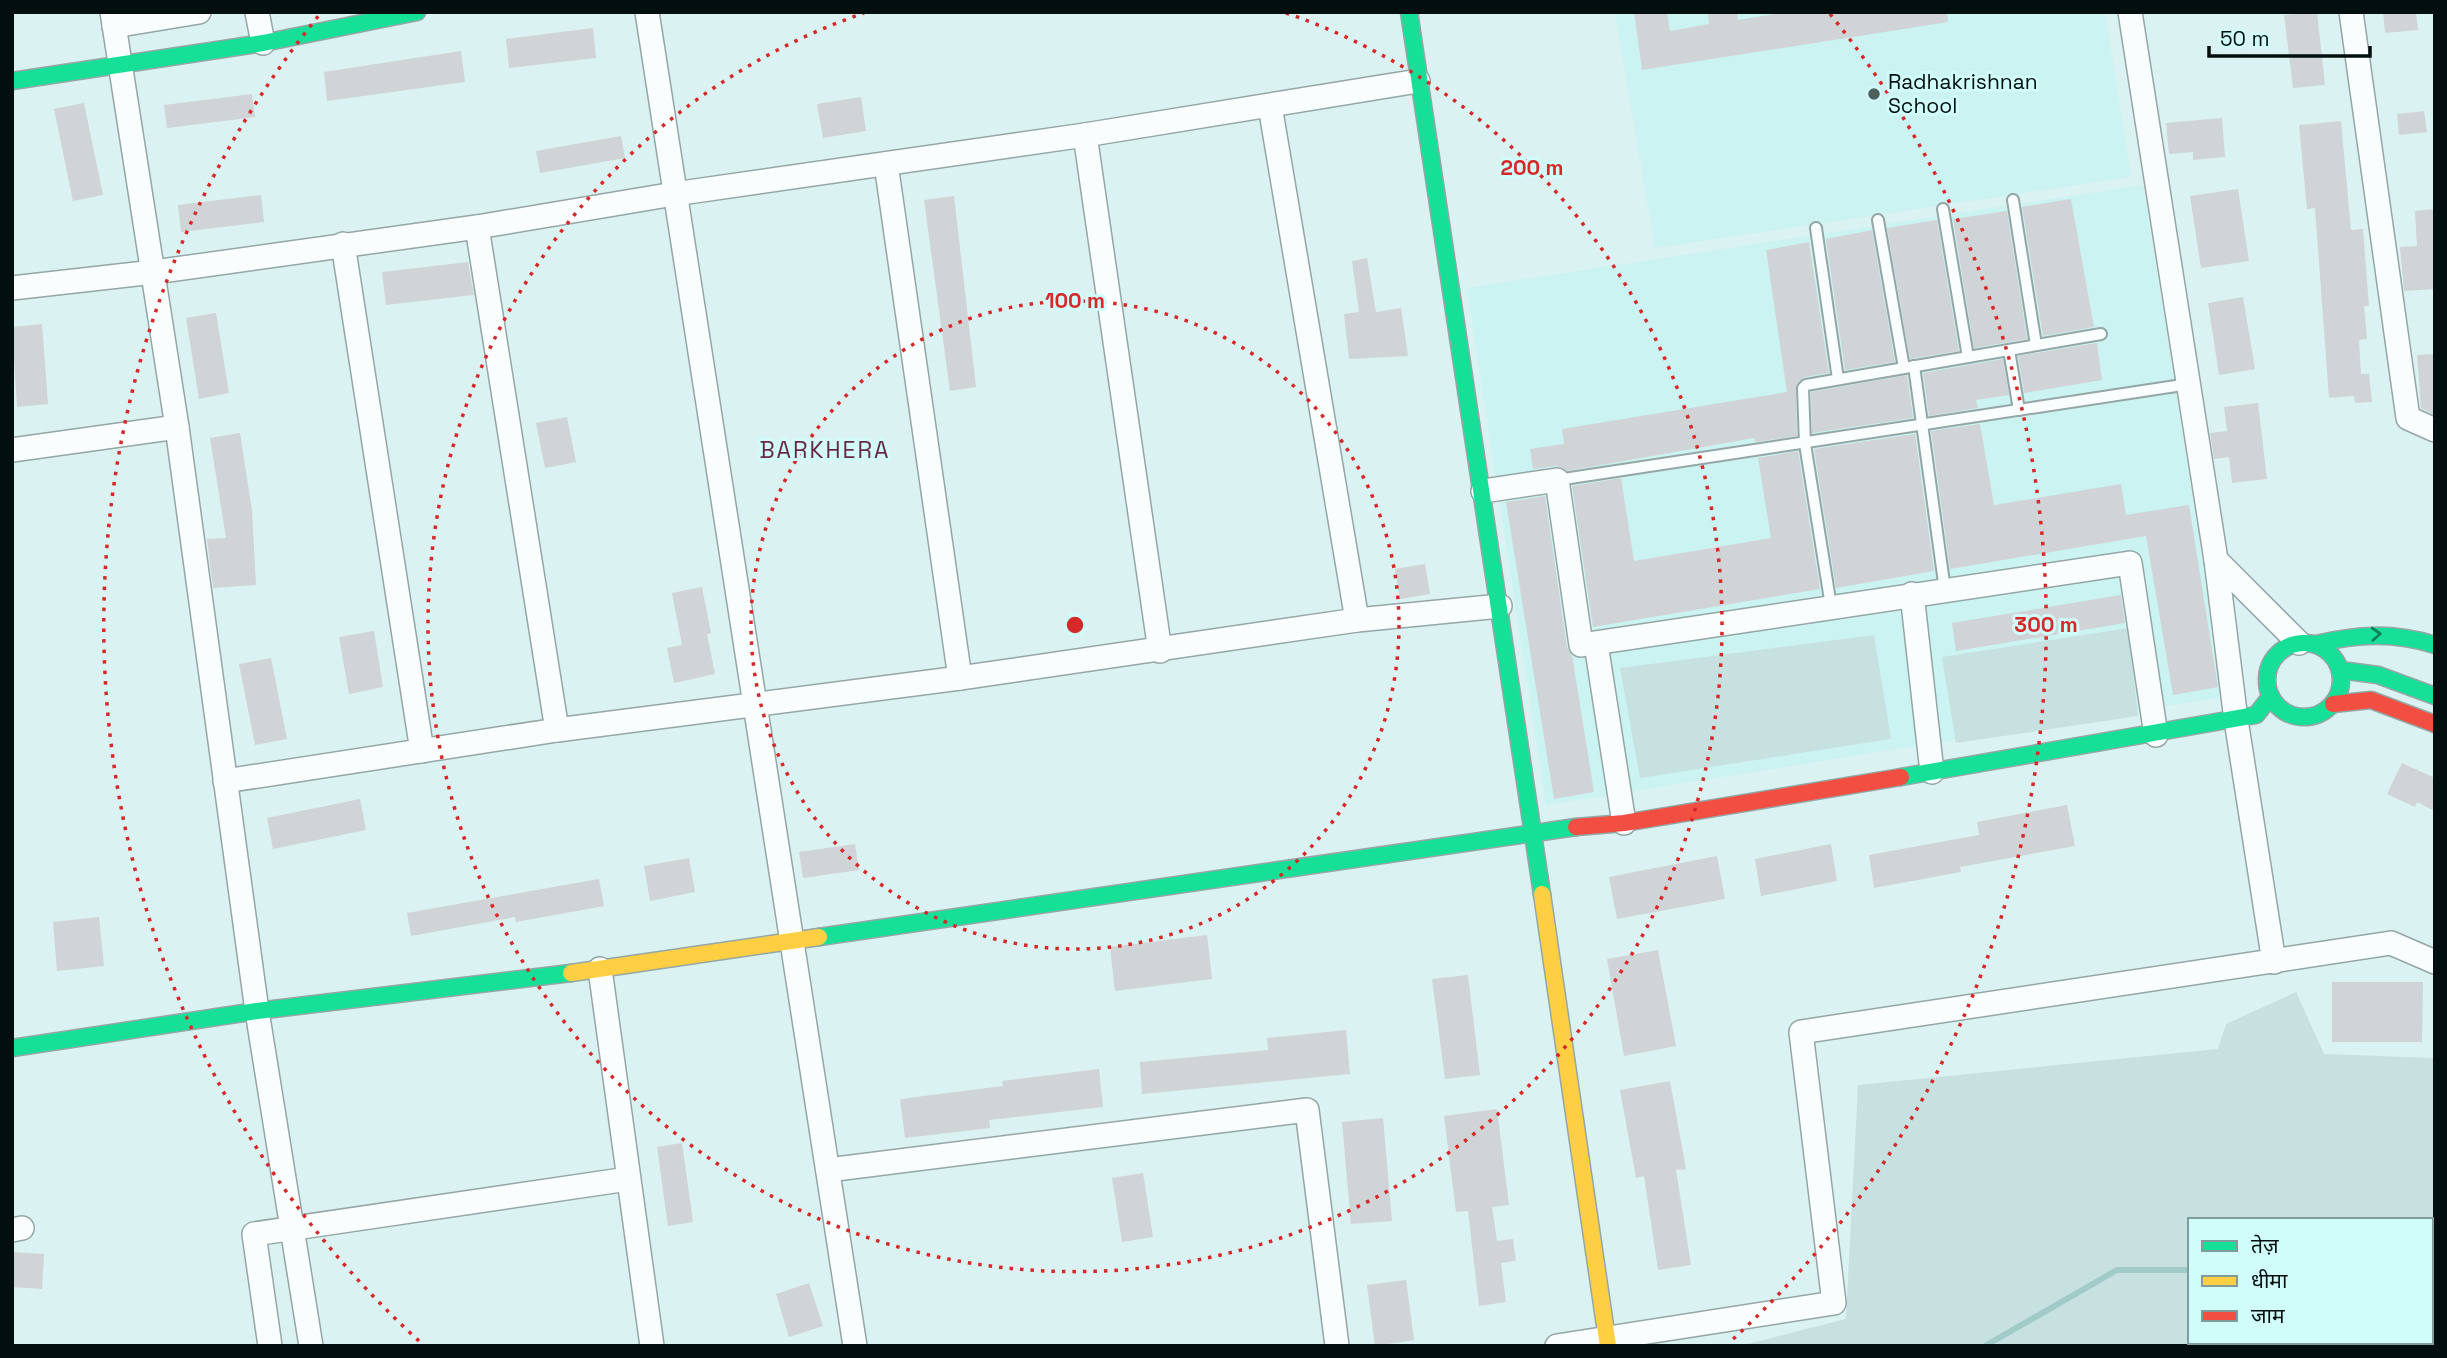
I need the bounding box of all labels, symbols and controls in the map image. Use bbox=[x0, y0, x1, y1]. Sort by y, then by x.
scale bar bbox=[2209, 14, 2370, 58]
text: 50 m bbox=[2220, 25, 2270, 52]
place label: Radhakrishnan School bbox=[1888, 68, 2038, 119]
marker: Radhakrishnan School bbox=[1866, 86, 1882, 102]
text: 200 m bbox=[1501, 154, 1563, 181]
text: 100 m bbox=[1045, 287, 1105, 314]
district label: BARKHERA bbox=[759, 435, 891, 465]
text: 300 m bbox=[2014, 611, 2078, 638]
centre of rings bbox=[1063, 613, 1087, 637]
one-way arrow bbox=[2370, 627, 2381, 642]
legend bbox=[2188, 1218, 2433, 1344]
text: तेज़ bbox=[2251, 1232, 2279, 1259]
text: धीमा bbox=[2251, 1267, 2288, 1294]
text: जाम bbox=[2251, 1302, 2285, 1329]

